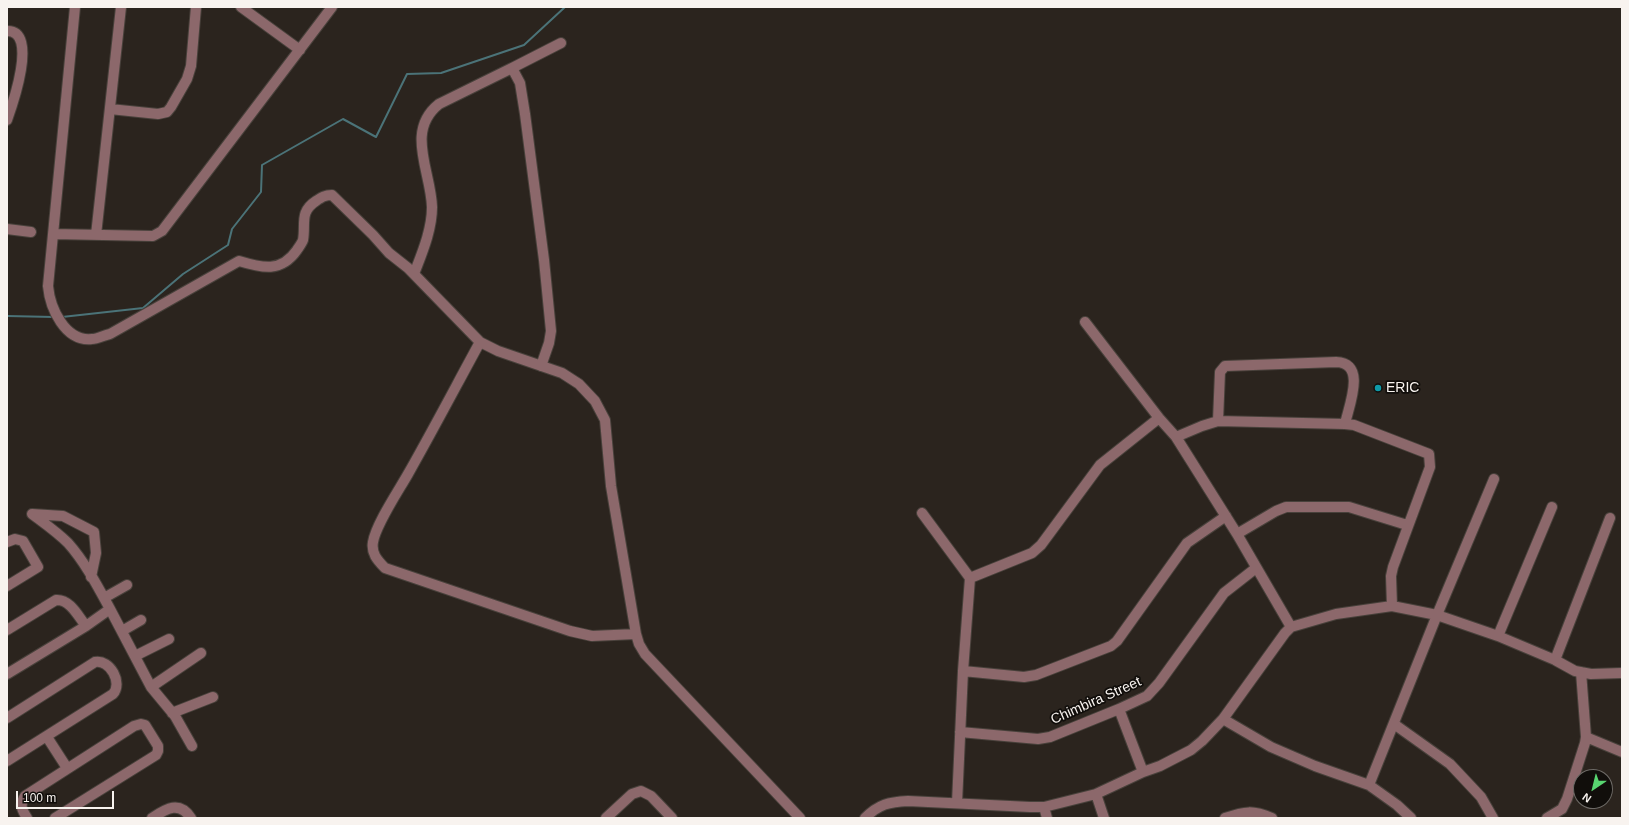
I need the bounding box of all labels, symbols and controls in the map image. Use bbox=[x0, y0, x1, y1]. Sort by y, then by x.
place label: ERIC bbox=[1386, 380, 1419, 396]
marker: ERIC bbox=[1373, 383, 1383, 393]
street label: Chimbira Street bbox=[1048, 674, 1144, 728]
north arrow bbox=[1573, 769, 1613, 809]
scale bar bbox=[18, 783, 116, 809]
text: 100 m bbox=[23, 791, 56, 805]
text: N bbox=[1580, 791, 1593, 805]

